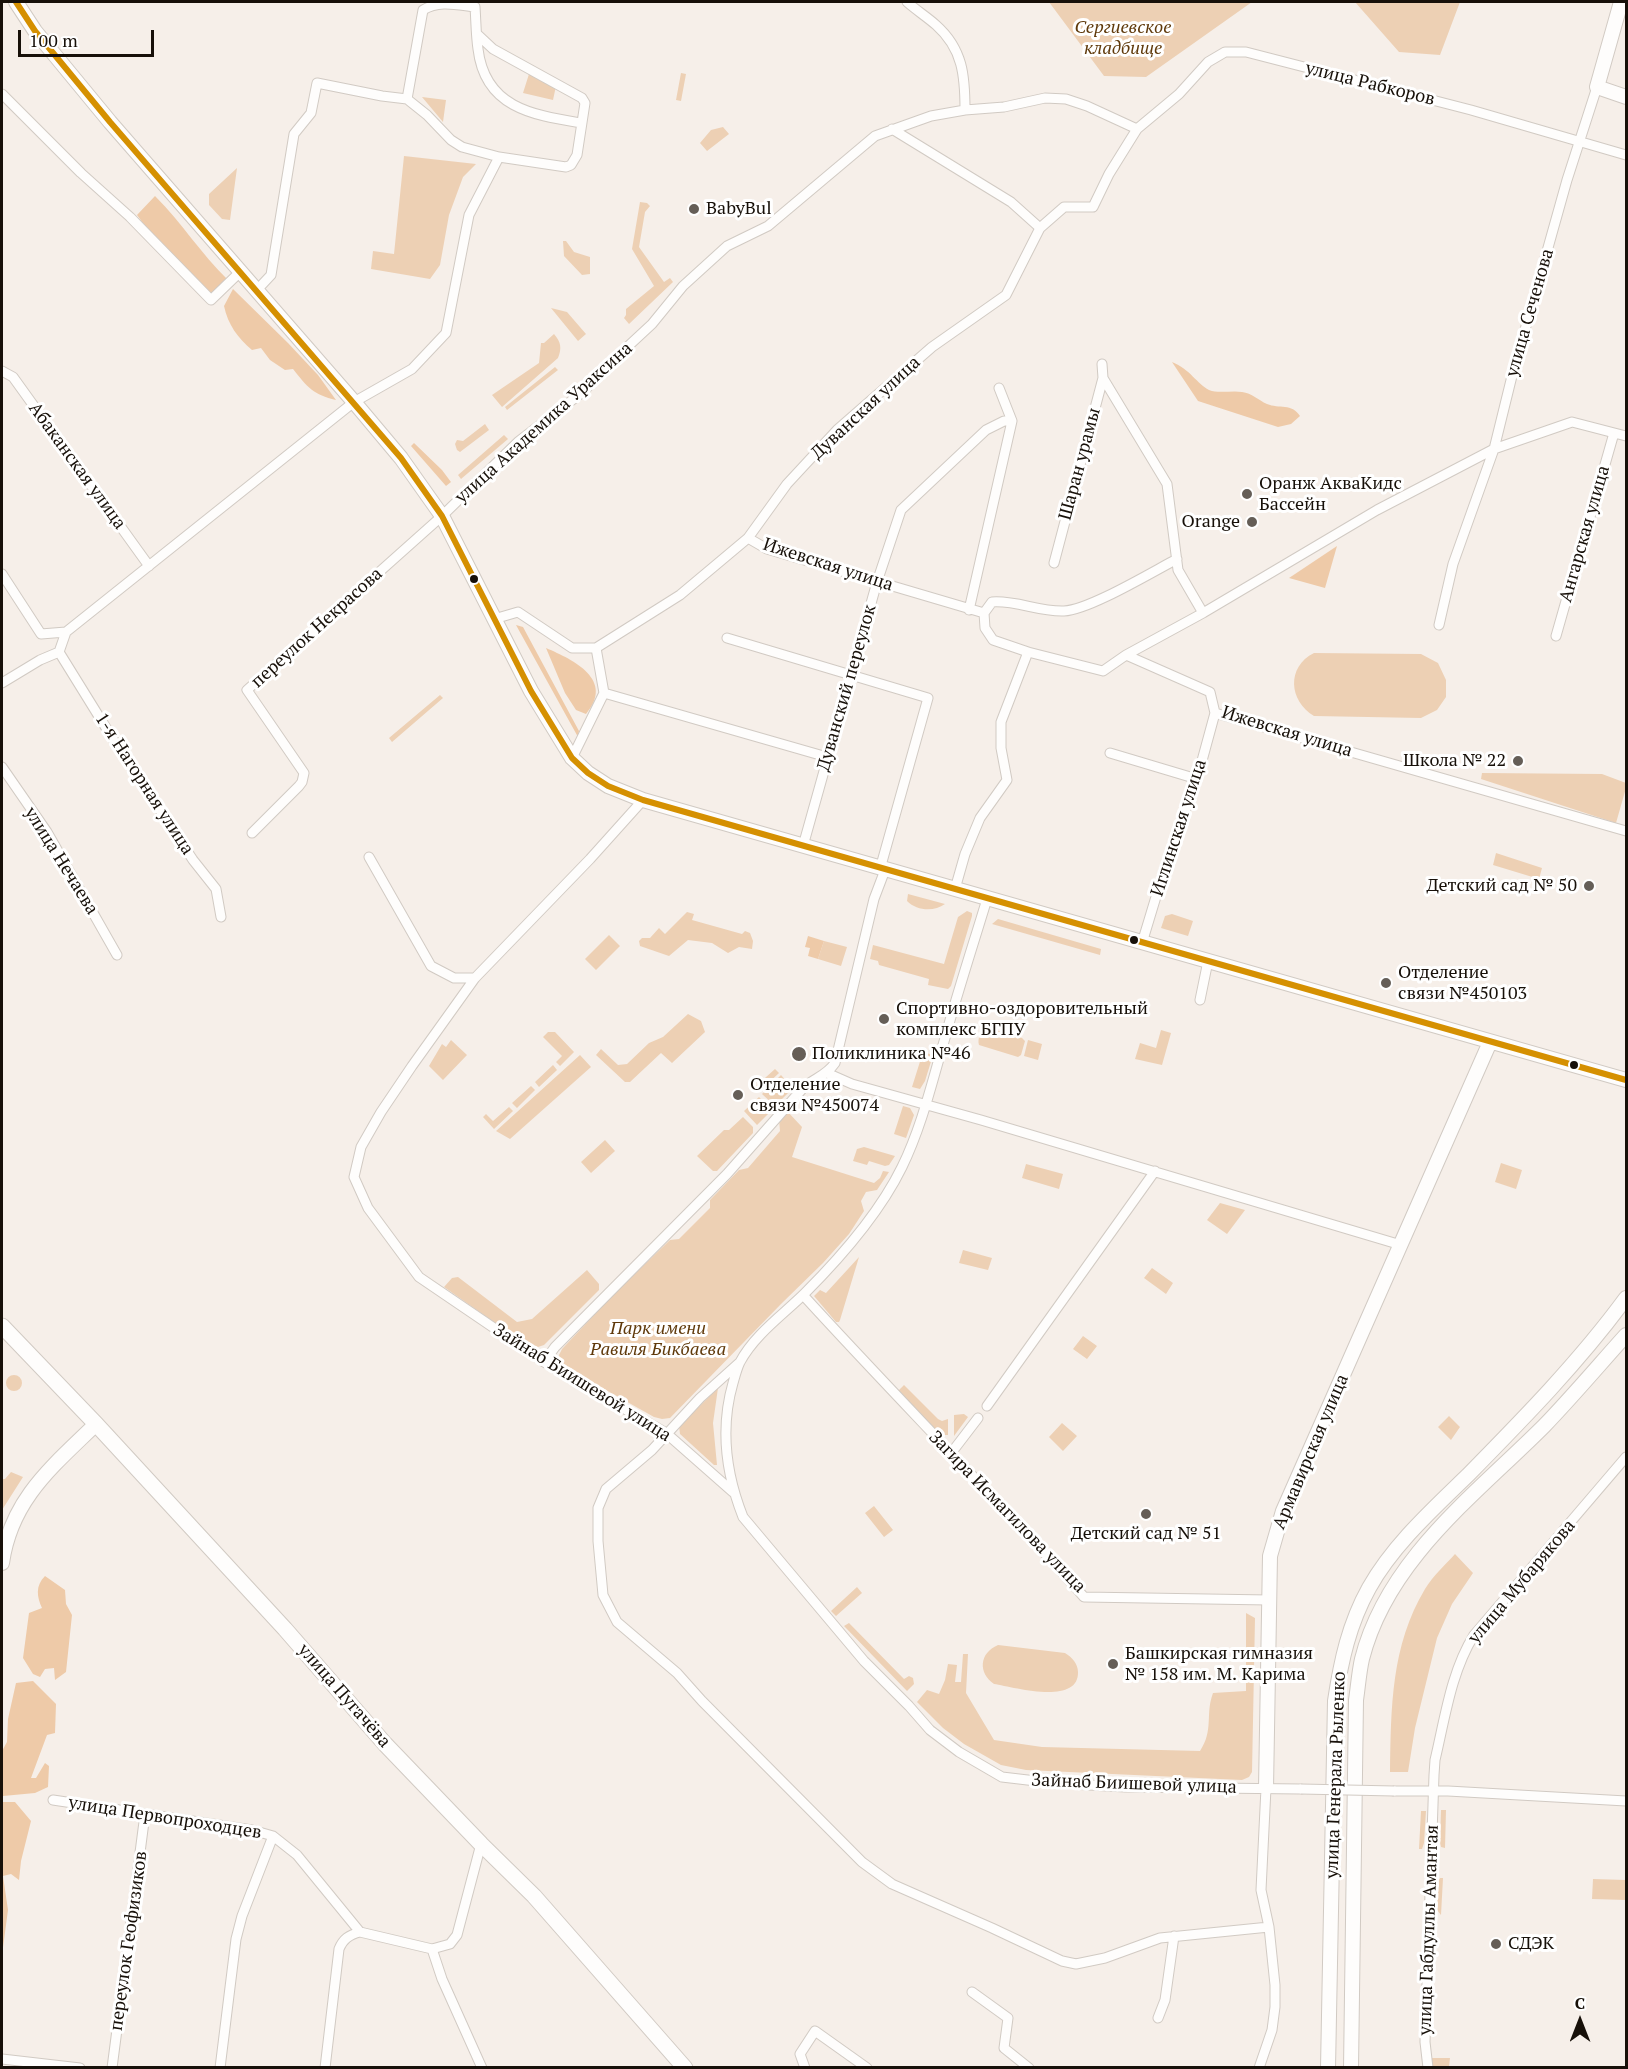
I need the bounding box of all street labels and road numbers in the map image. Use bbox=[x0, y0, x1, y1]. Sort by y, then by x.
street label: улица Рабкоров bbox=[1303, 57, 1437, 111]
street label: улица Сеченова bbox=[1501, 246, 1559, 380]
street label: улица Академика Ураксина bbox=[451, 338, 637, 508]
street label: Дуванская улица bbox=[807, 352, 925, 464]
street label: Абаканская улица bbox=[24, 398, 130, 534]
street label: Шаран урамы bbox=[1055, 405, 1105, 523]
street label: Ангарская улица bbox=[1555, 463, 1615, 605]
street label: Ижевская улица bbox=[760, 534, 896, 596]
street label: переулок Некрасова bbox=[247, 563, 387, 693]
street label: Дуванский переулок bbox=[813, 602, 881, 774]
street label: Ижевская улица bbox=[1219, 702, 1355, 762]
street label: 1-я Нагорная улица bbox=[90, 709, 198, 859]
street label: Иглинская улица bbox=[1147, 757, 1211, 899]
street label: улица Нечаева bbox=[19, 803, 103, 919]
street label: Зайнаб Биишевой улица bbox=[489, 1319, 675, 1447]
street label: Армавирская улица bbox=[1269, 1371, 1353, 1533]
street label: Загира Исмагилова улица bbox=[924, 1427, 1090, 1597]
street label: улица Мубарякова bbox=[1464, 1516, 1580, 1648]
street label: улица Пугачёва bbox=[293, 1640, 395, 1752]
street label: улица Генерала Рыленко bbox=[1322, 1671, 1350, 1879]
street label: Зайнаб Биишевой улица bbox=[1031, 1770, 1237, 1798]
street label: улица Первопроходцев bbox=[67, 1792, 263, 1844]
street label: улица Габдуллы Амантая bbox=[1415, 1824, 1443, 2036]
street label: переулок Геофизиков bbox=[106, 1850, 152, 2032]

